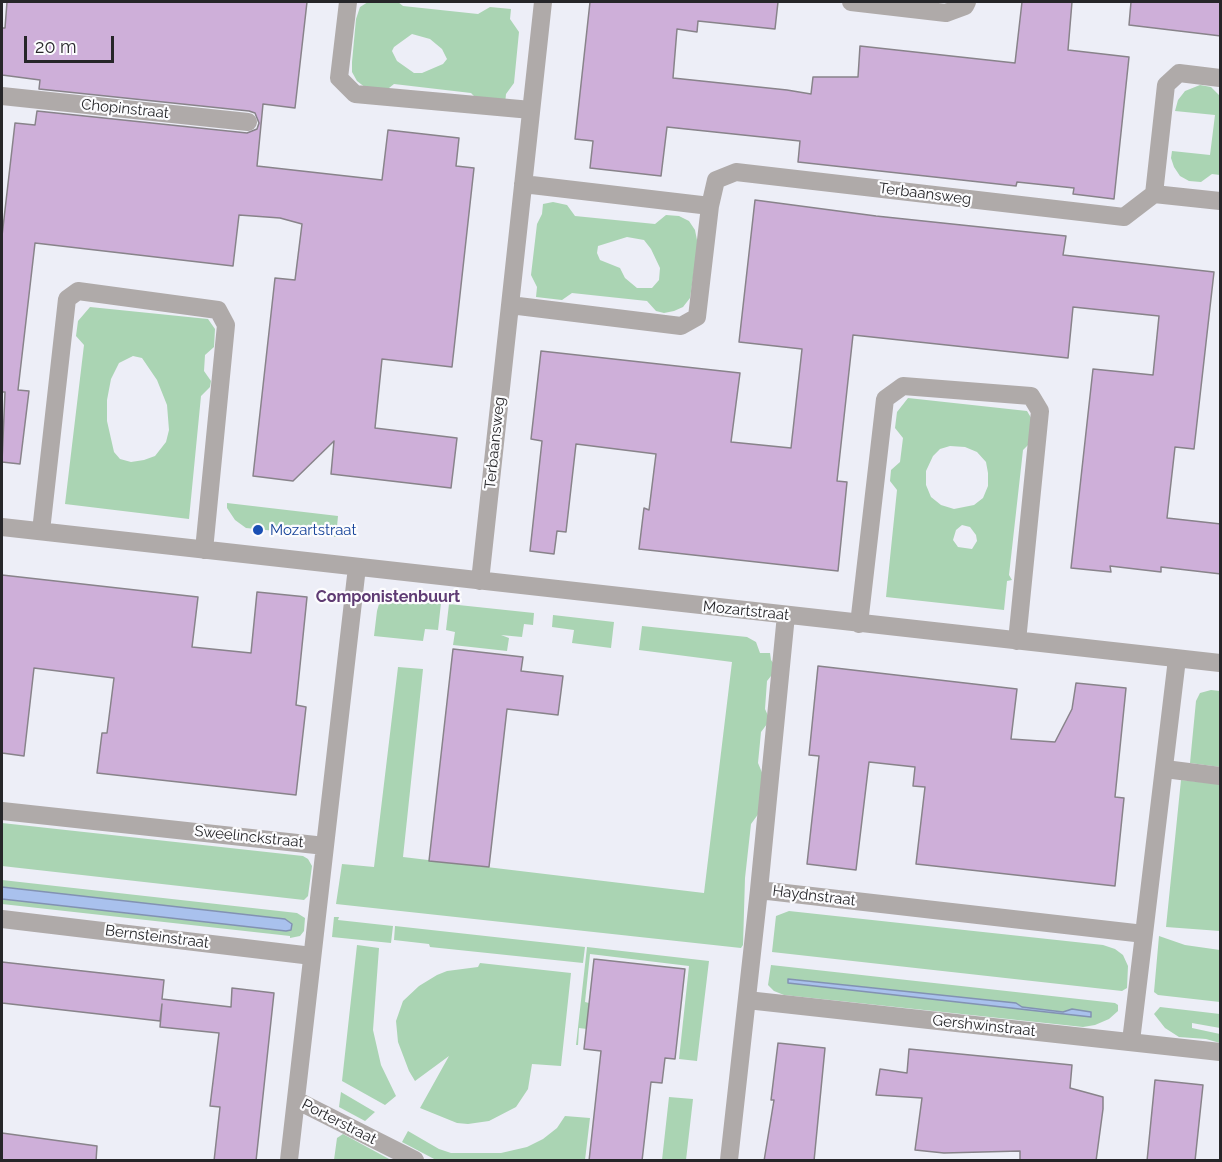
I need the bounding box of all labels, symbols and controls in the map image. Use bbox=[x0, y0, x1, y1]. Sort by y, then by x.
scale bar bbox=[27, 24, 117, 62]
text: 20 m bbox=[35, 36, 77, 57]
street label: Chopinstraat bbox=[80, 95, 170, 123]
street label: Terbaansweg bbox=[878, 179, 972, 209]
street label: Terbaansweg bbox=[481, 396, 509, 490]
place label: Mozartstraat bbox=[270, 521, 356, 539]
marker: Mozartstraat bbox=[251, 523, 265, 537]
district label: Componistenbuurt bbox=[316, 587, 460, 607]
street label: Mozartstraat bbox=[702, 598, 790, 624]
street label: Sweelinckstraat bbox=[194, 822, 304, 852]
street label: Haydnstraat bbox=[771, 882, 857, 910]
street label: Bernsteinstraat bbox=[104, 922, 210, 952]
street label: Gershwinstraat bbox=[932, 1012, 1036, 1040]
street label: Porterstraat bbox=[299, 1096, 379, 1148]

